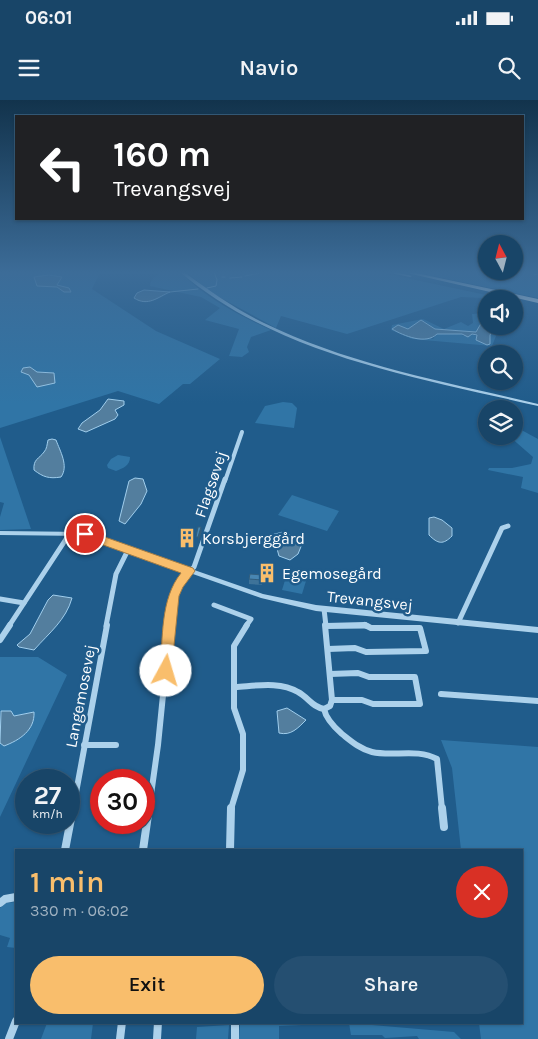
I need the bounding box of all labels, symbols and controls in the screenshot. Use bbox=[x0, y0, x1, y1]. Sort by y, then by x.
text: 06:01 bbox=[25, 7, 72, 29]
icon: menu bbox=[15, 54, 43, 82]
icon: search bbox=[495, 54, 523, 82]
text: Navio bbox=[240, 55, 298, 81]
text: 160 m bbox=[113, 134, 211, 175]
icon: left bbox=[30, 135, 95, 200]
text: Trevangsvej bbox=[113, 176, 231, 202]
north arrow bbox=[478, 235, 522, 280]
map controls bbox=[478, 235, 523, 445]
button: sound bbox=[478, 290, 523, 335]
button: search bbox=[478, 345, 523, 390]
button: layers bbox=[478, 400, 523, 445]
street label: Flagsøvej bbox=[190, 448, 231, 520]
pin bbox=[64, 513, 106, 555]
icon: arrive bbox=[71, 520, 99, 548]
building icon: Korsbjerggård bbox=[176, 527, 198, 549]
place label: Korsbjerggård bbox=[202, 529, 305, 548]
building icon: Egemosegård bbox=[256, 562, 278, 584]
place label: Egemosegård bbox=[282, 564, 382, 583]
street label: Trevangsvej bbox=[326, 587, 414, 614]
street label: Langemosevej bbox=[61, 643, 100, 749]
position arrow bbox=[139, 644, 191, 696]
speed limit sign: 30 bbox=[90, 769, 155, 834]
text: 27 bbox=[34, 781, 61, 810]
text: km/h bbox=[32, 807, 63, 821]
text: 1 min bbox=[30, 864, 104, 900]
button: close bbox=[456, 866, 508, 918]
text: 330 m · 06:02 bbox=[30, 901, 129, 920]
button: Exit bbox=[30, 956, 264, 1014]
button: Share bbox=[274, 956, 508, 1014]

